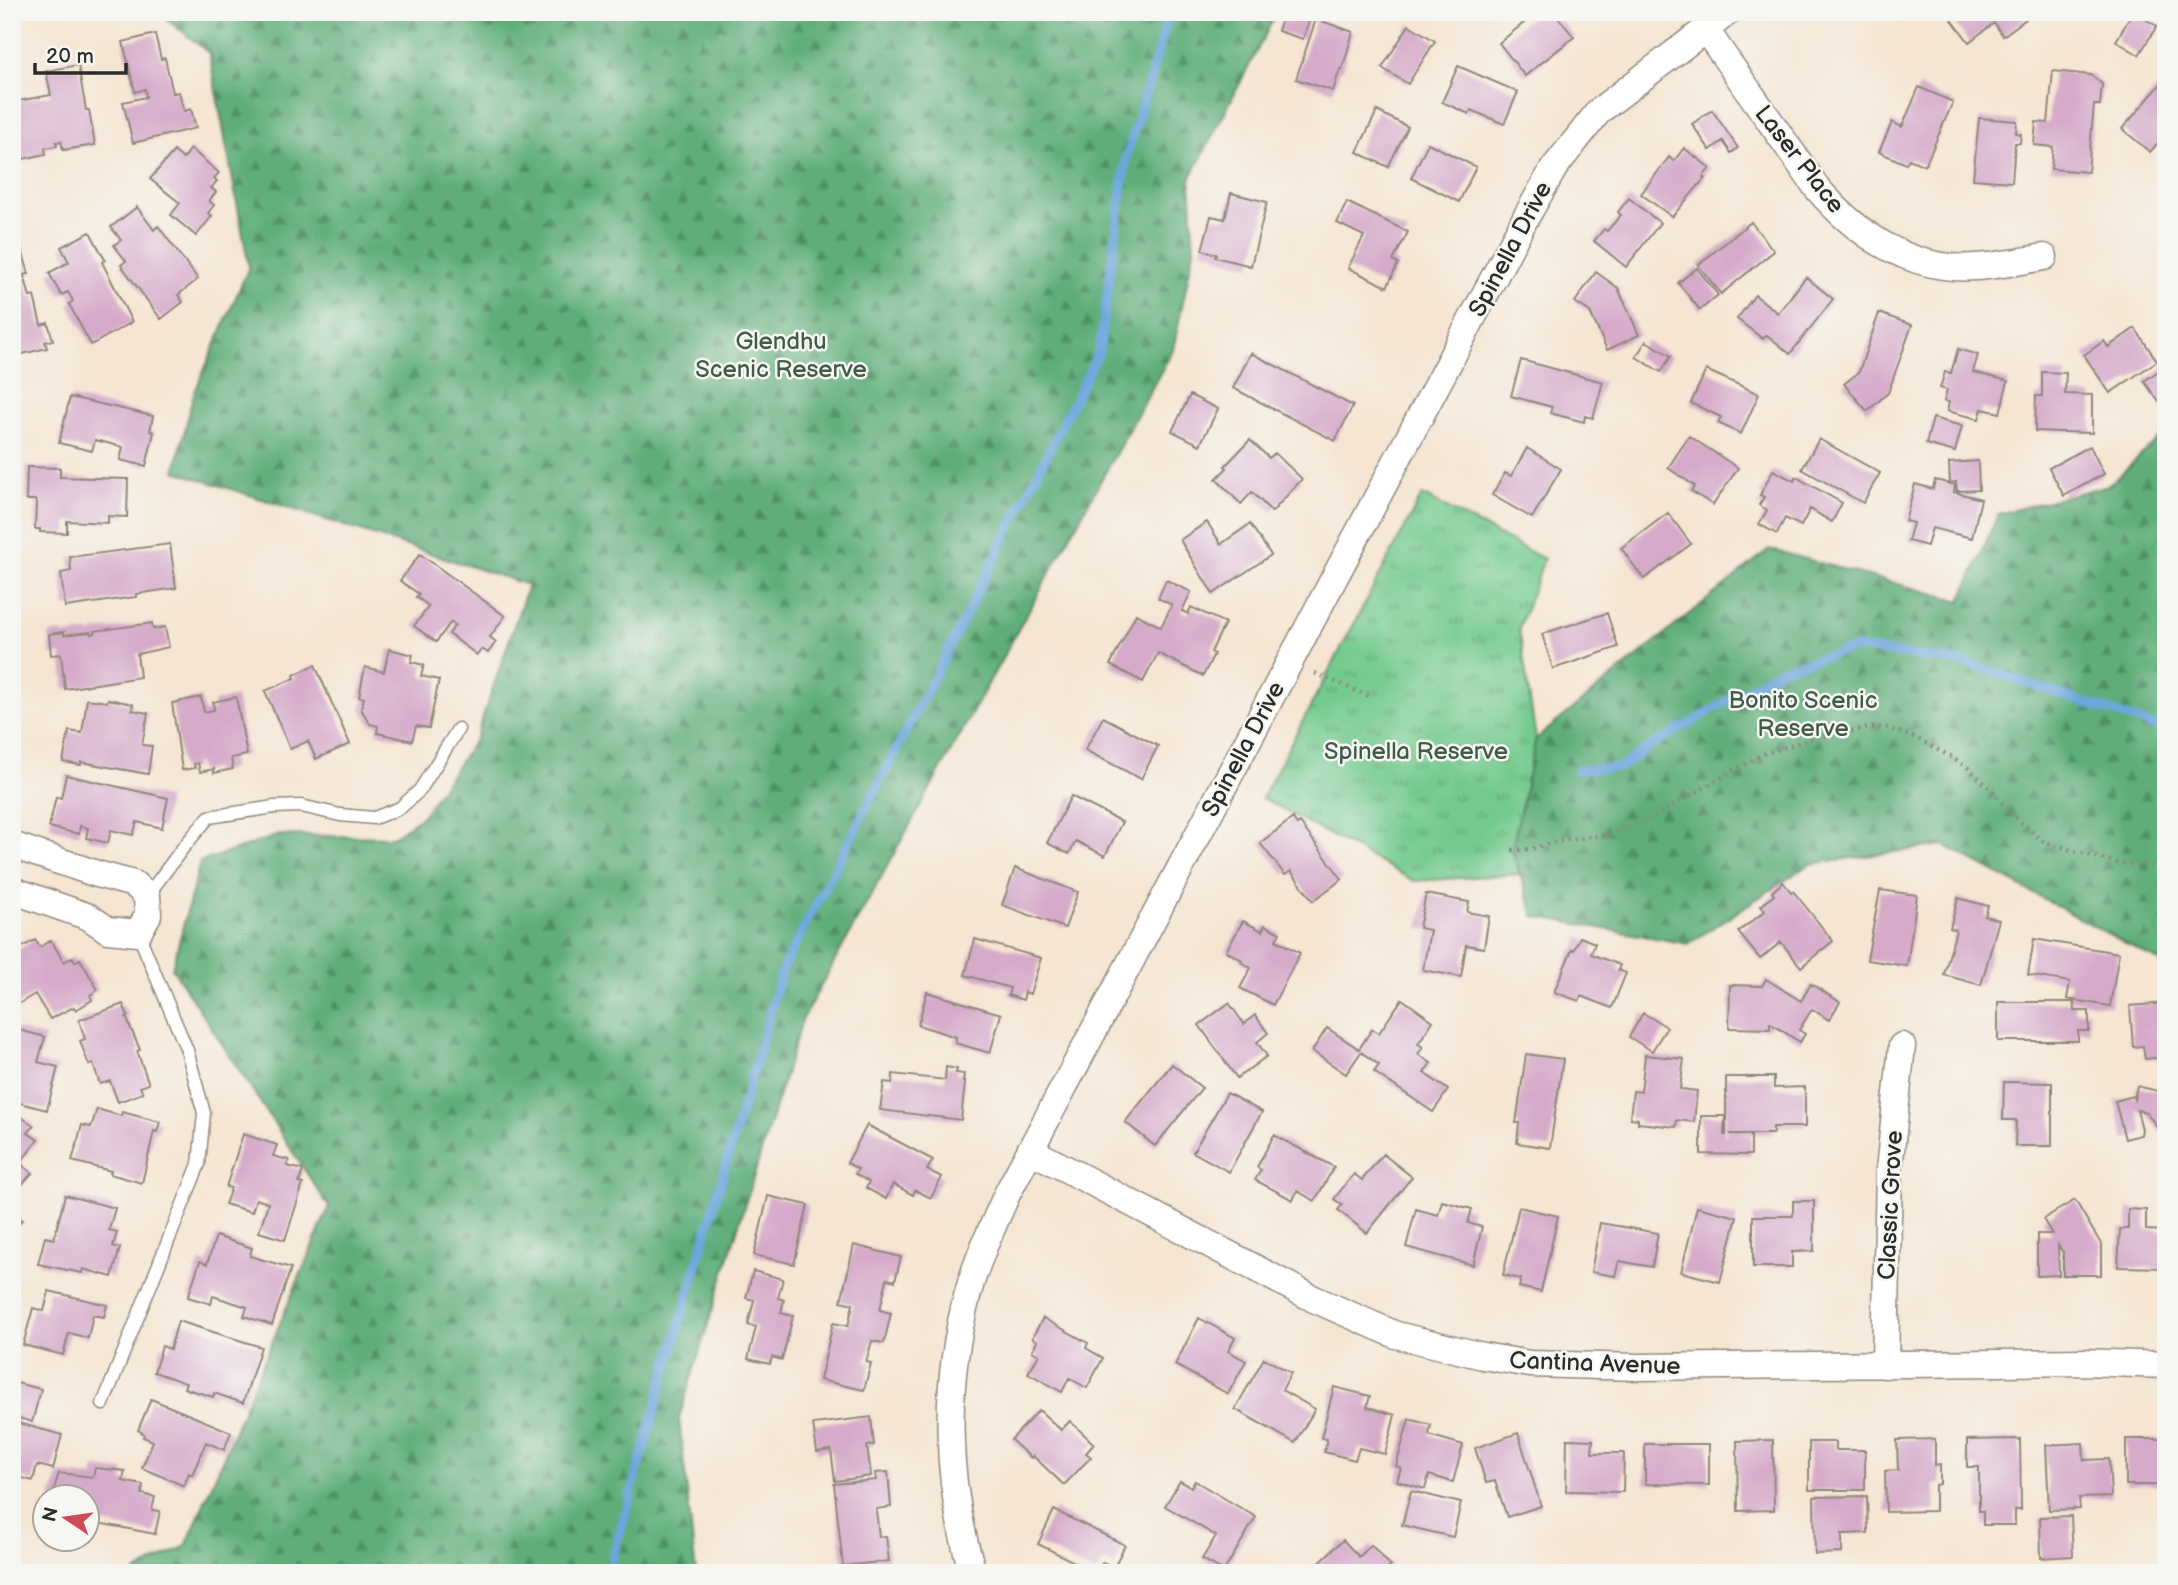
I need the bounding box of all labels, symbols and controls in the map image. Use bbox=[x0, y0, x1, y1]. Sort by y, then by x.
scale bar bbox=[35, 32, 126, 76]
text: 20 m bbox=[46, 44, 94, 69]
street label: Laser Place bbox=[1749, 100, 1851, 219]
street label: Spinella Drive bbox=[1463, 177, 1558, 322]
park label: Glendhu Scenic Reserve bbox=[695, 327, 867, 384]
street label: Spinella Drive bbox=[1196, 677, 1291, 822]
park label: Bonito Scenic Reserve bbox=[1729, 686, 1877, 743]
park label: Spinella Reserve bbox=[1324, 737, 1508, 766]
street label: Classic Grove bbox=[1872, 1130, 1909, 1280]
street label: Cantina Avenue bbox=[1509, 1346, 1681, 1381]
north arrow bbox=[32, 1484, 102, 1554]
text: N bbox=[38, 1505, 64, 1524]

